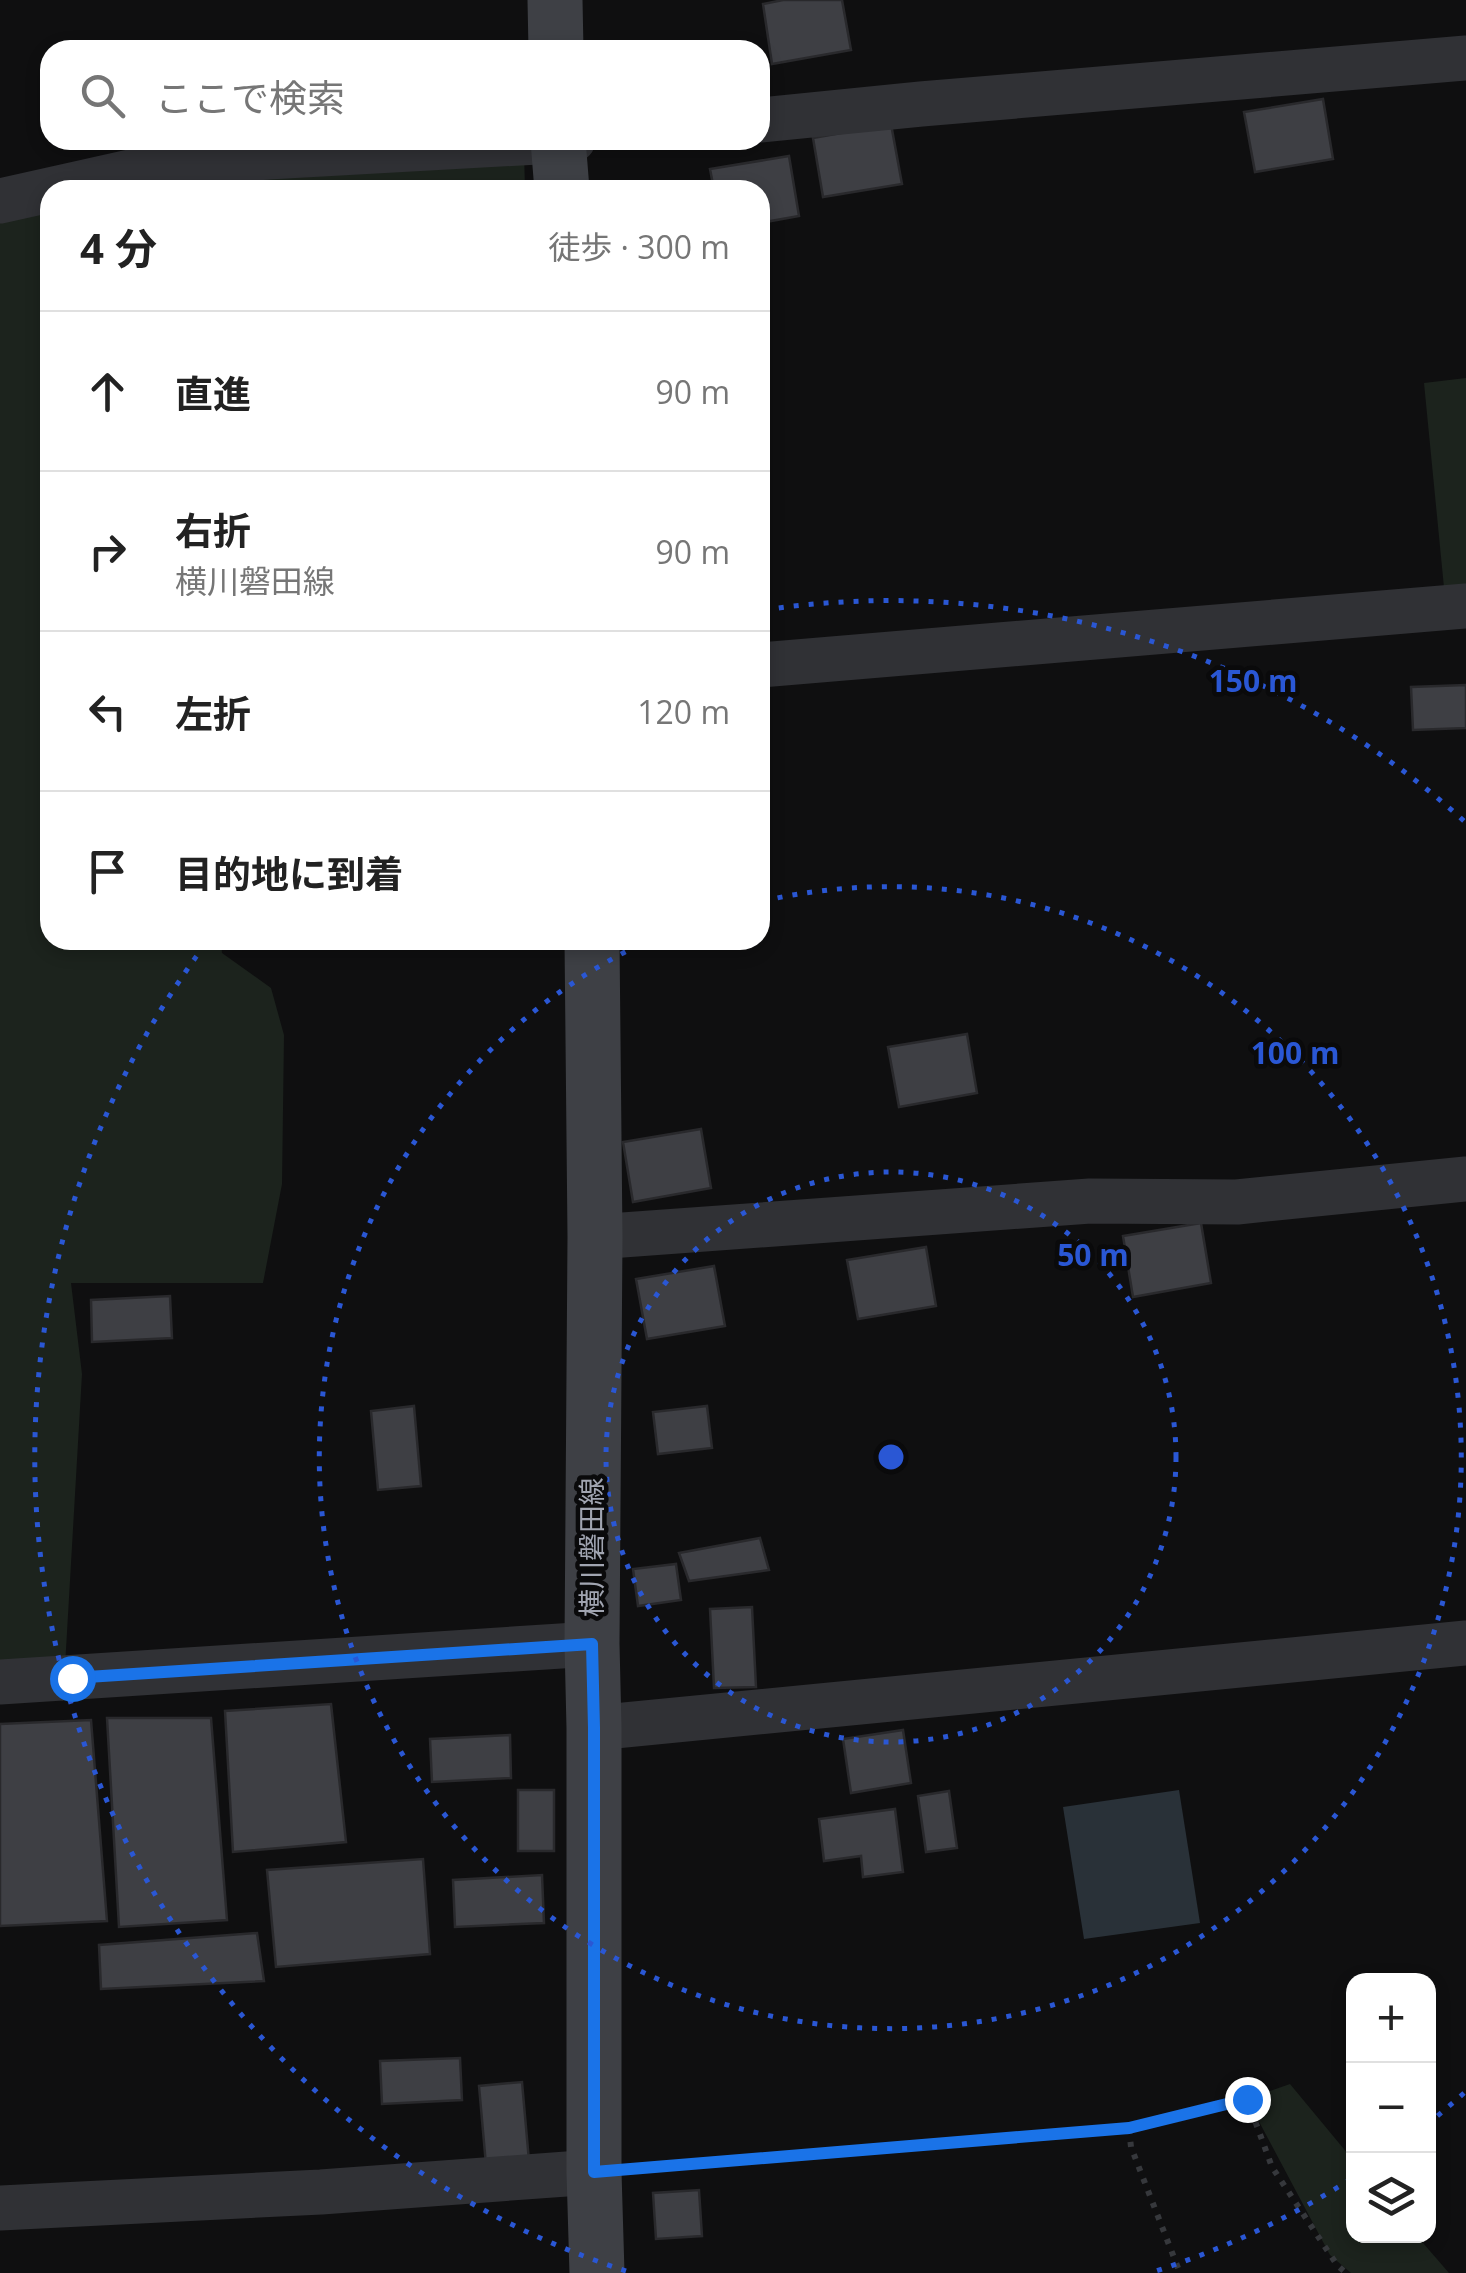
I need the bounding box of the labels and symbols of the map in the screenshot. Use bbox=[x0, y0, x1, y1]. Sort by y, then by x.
text: 150 m bbox=[1209, 660, 1297, 701]
text: 100 m bbox=[1251, 1032, 1339, 1073]
text: 50 m bbox=[1057, 1234, 1129, 1275]
centre of rings bbox=[873, 1439, 909, 1475]
street label: 横川磐田線 bbox=[572, 1477, 610, 1617]
route start bbox=[50, 1656, 96, 1702]
route end bbox=[1225, 2077, 1271, 2123]

